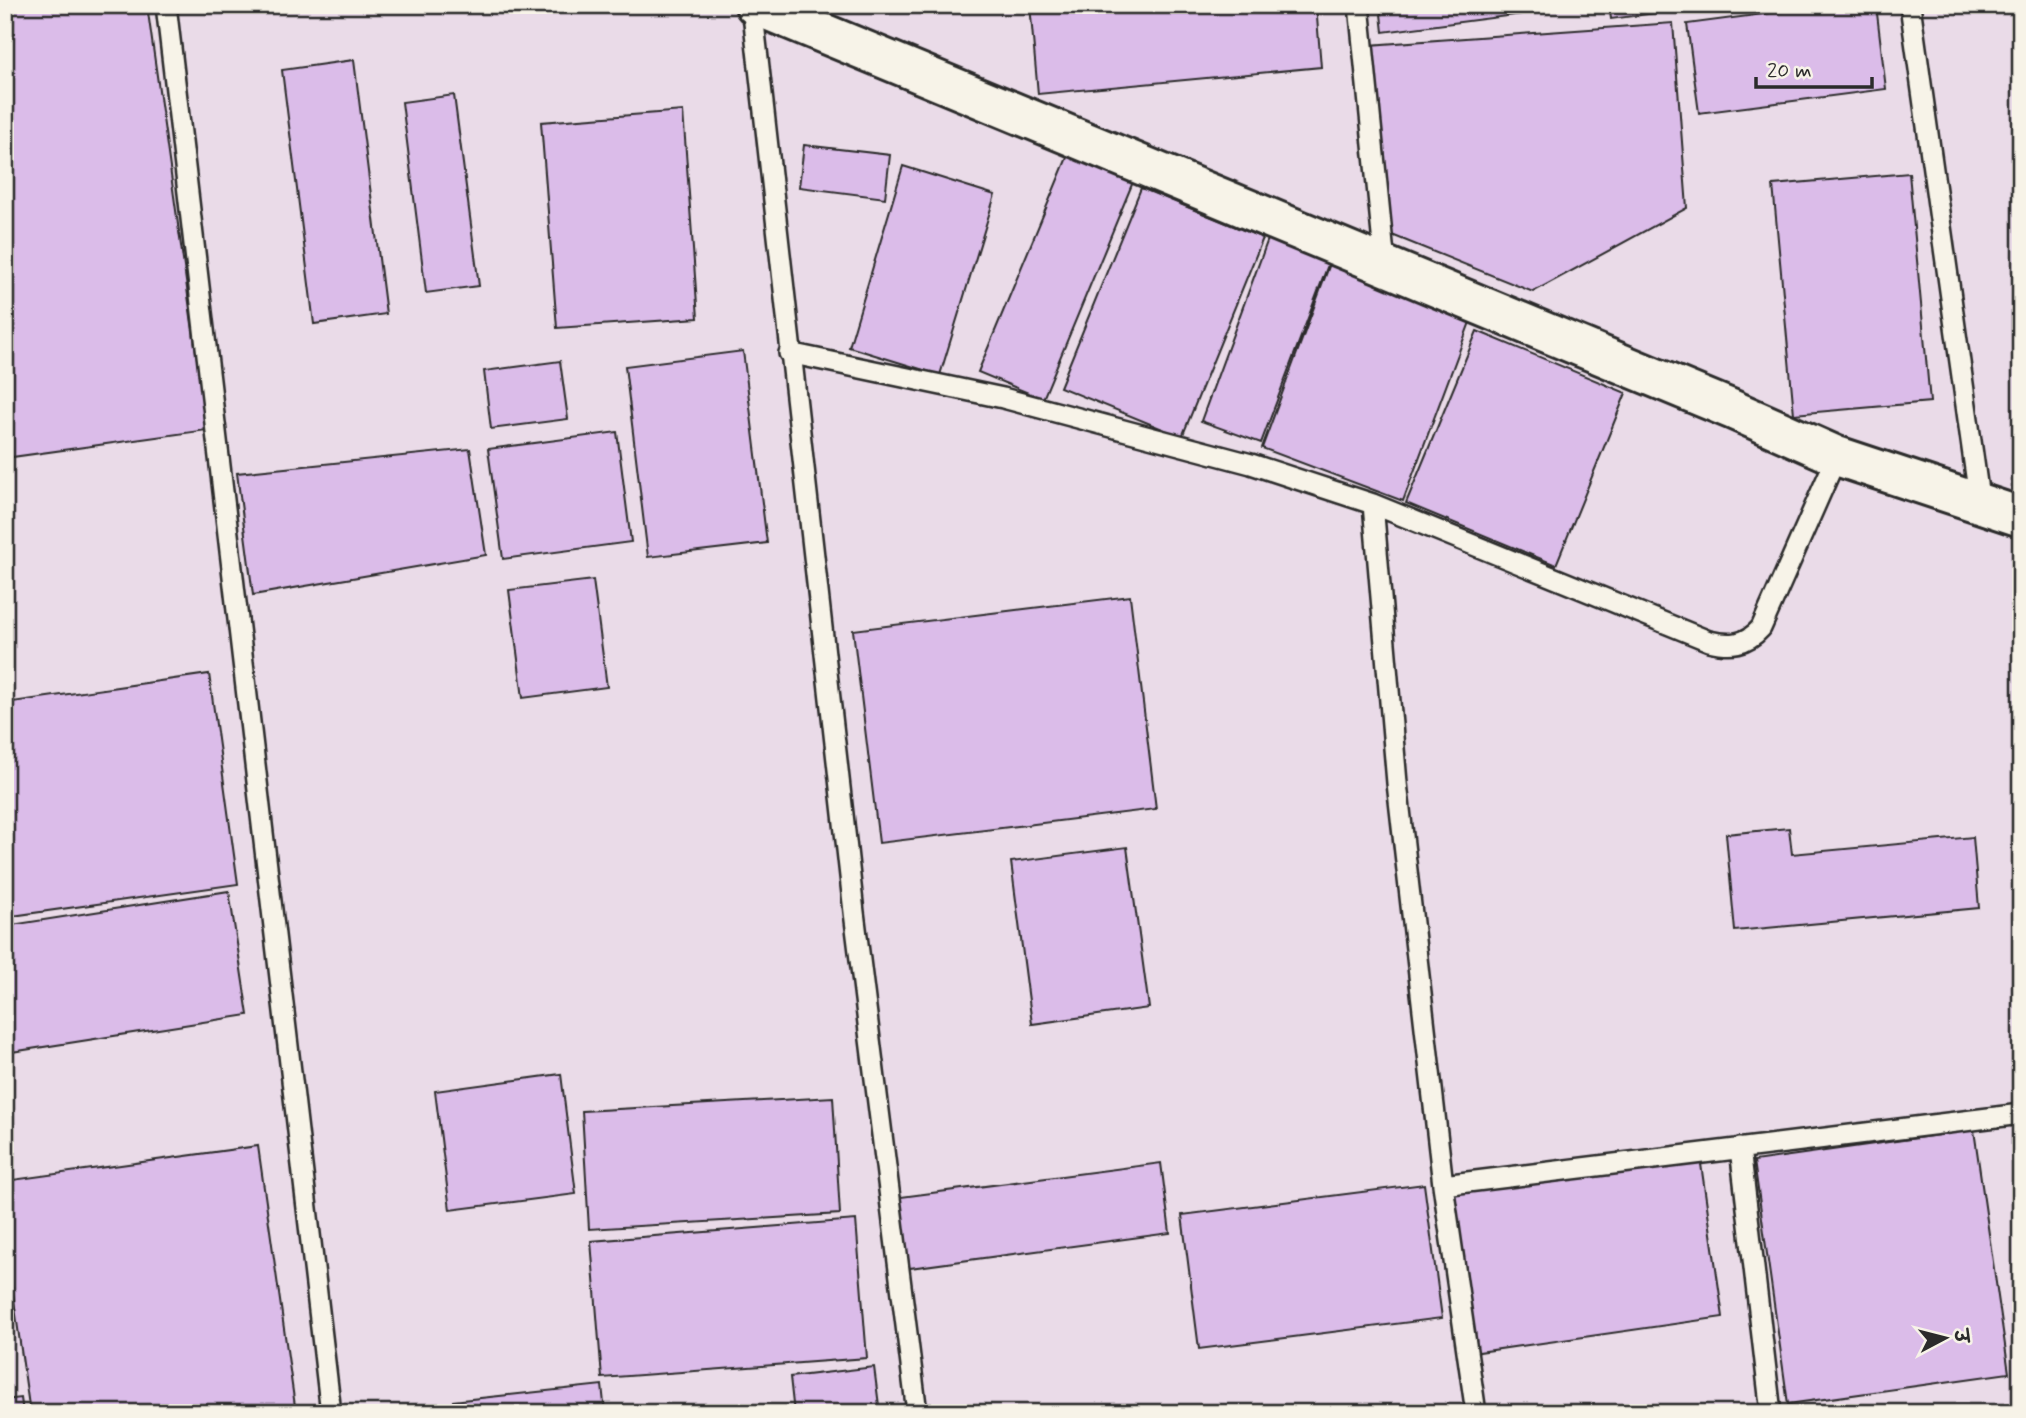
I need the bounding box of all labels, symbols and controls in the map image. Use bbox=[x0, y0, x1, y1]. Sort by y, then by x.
scale bar bbox=[1756, 46, 1872, 90]
text: 20 m bbox=[1767, 57, 1812, 85]
north arrow bbox=[1910, 1302, 1980, 1372]
text: उ bbox=[1947, 1326, 1974, 1346]

